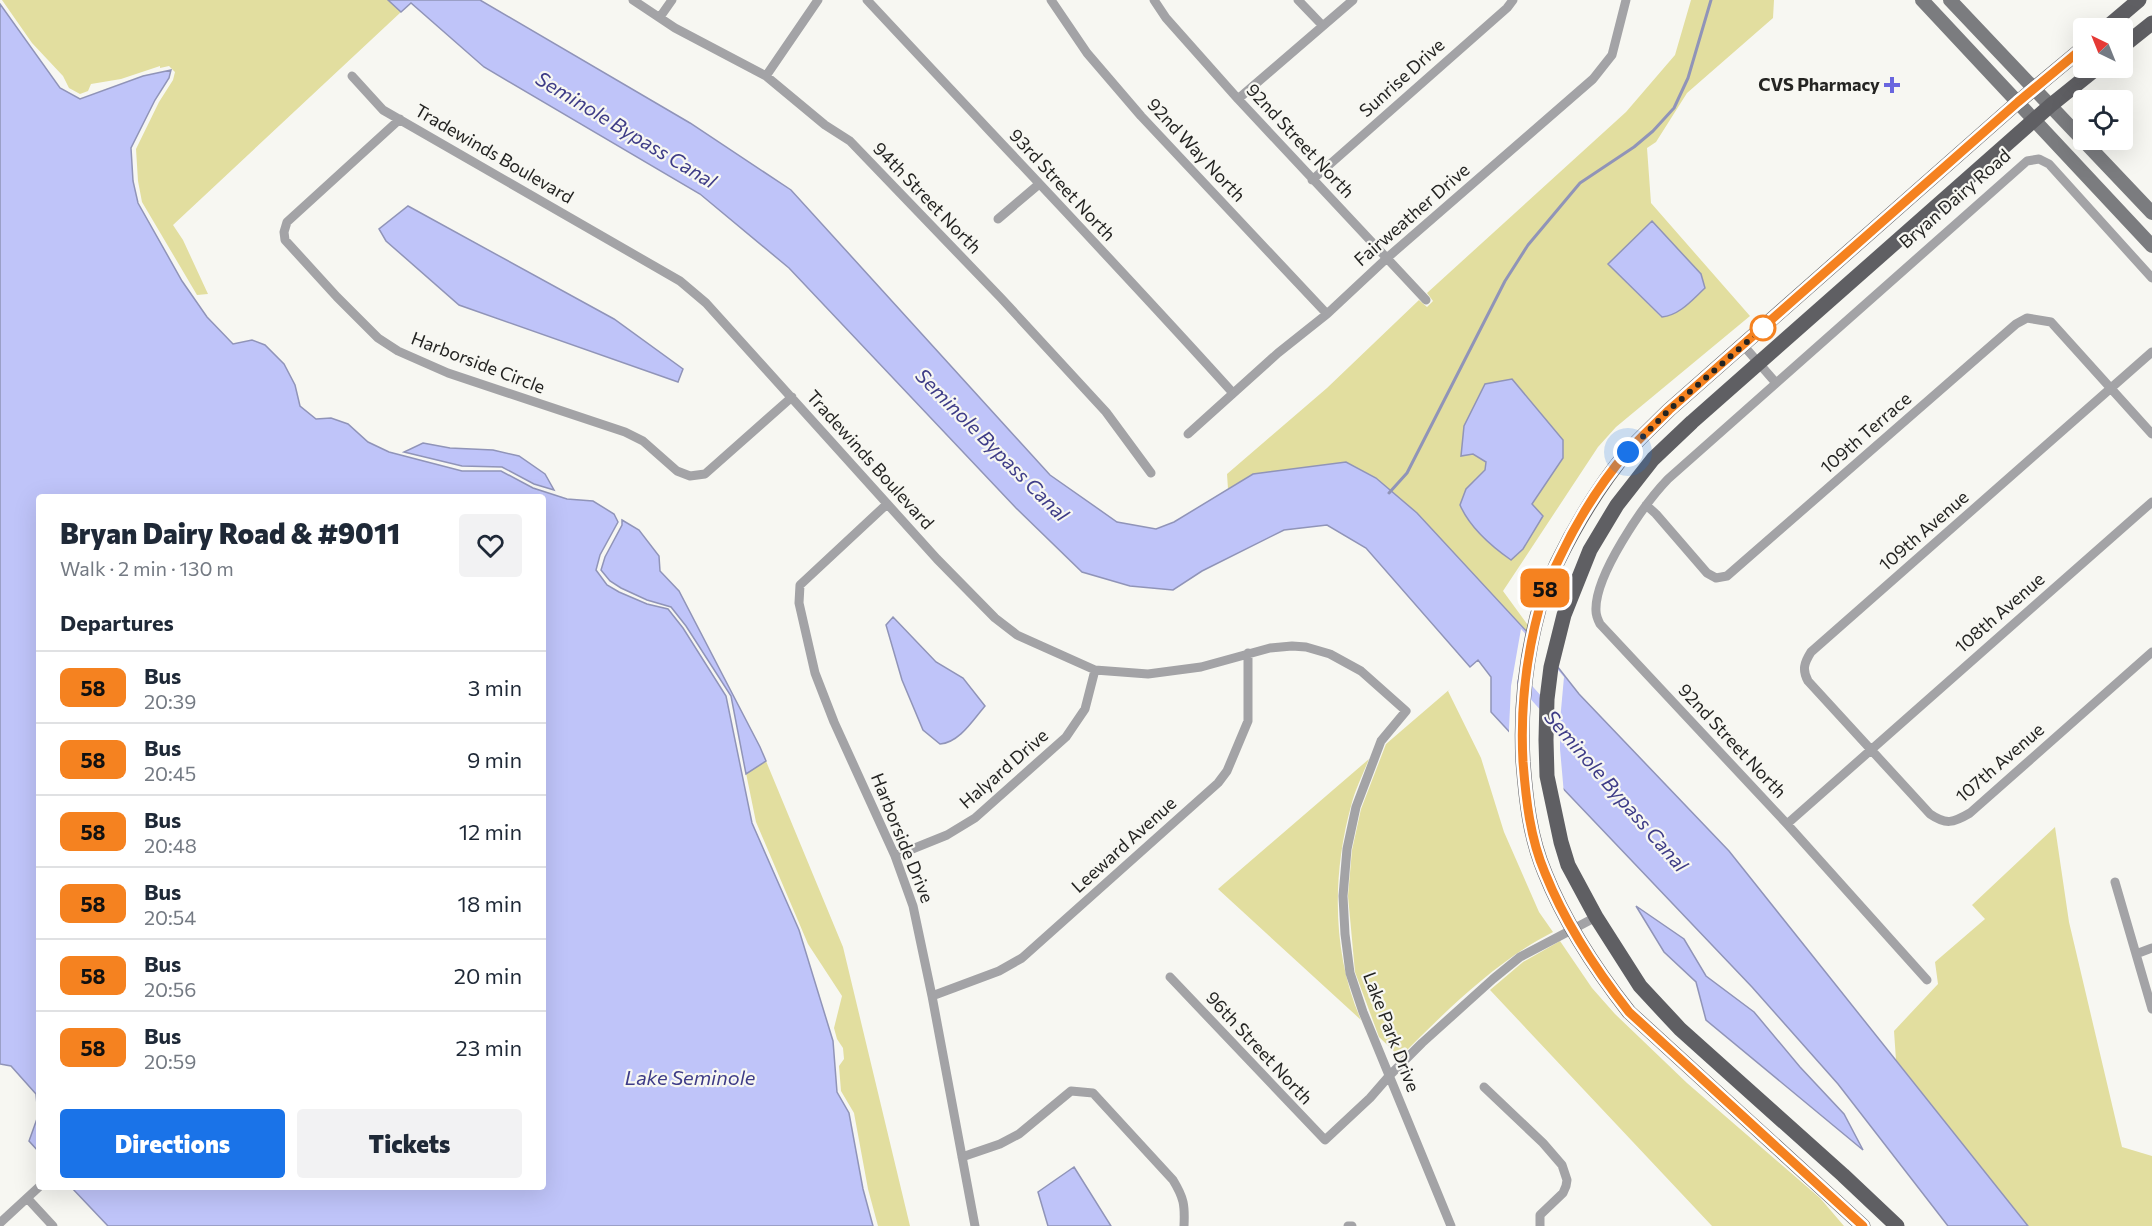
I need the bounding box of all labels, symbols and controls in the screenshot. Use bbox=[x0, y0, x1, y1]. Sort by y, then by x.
north arrow bbox=[2073, 18, 2133, 78]
map controls bbox=[2073, 18, 2133, 150]
street label: Sunrise Drive bbox=[1354, 33, 1449, 121]
water label: Seminole Bypass Canal bbox=[532, 66, 722, 193]
place label: CVS Pharmacy bbox=[1758, 73, 1880, 95]
street label: 92nd Street North bbox=[1242, 78, 1359, 202]
marker: CVS Pharmacy bbox=[1885, 78, 1899, 92]
button: locate bbox=[2073, 90, 2133, 150]
street label: 92nd Way North bbox=[1143, 93, 1250, 206]
street label: Tradewinds Boulevard bbox=[411, 99, 578, 208]
street label: 93rd Street North bbox=[1005, 124, 1120, 245]
street label: 94th Street North bbox=[869, 137, 986, 258]
street label: Bryan Dairy Road bbox=[1894, 144, 2015, 253]
street label: Fairweather Drive bbox=[1349, 158, 1473, 270]
unlabelled marker bbox=[1750, 315, 1776, 341]
street label: Harborside Circle bbox=[408, 326, 548, 398]
water label: Seminole Bypass Canal bbox=[911, 363, 1075, 526]
street label: Tradewinds Boulevard bbox=[803, 385, 939, 533]
street label: 109th Terrace bbox=[1815, 387, 1915, 478]
your location bbox=[1613, 437, 1643, 467]
street label: 109th Avenue bbox=[1874, 485, 1973, 575]
button: heart bbox=[459, 514, 522, 577]
text: Bryan Dairy Road & #9011 bbox=[60, 516, 400, 550]
text: Walk · 2 min · 130 m bbox=[60, 556, 234, 580]
street label: 108th Avenue bbox=[1950, 567, 2049, 657]
line badge: 58 bbox=[1518, 568, 1572, 608]
text: 58 bbox=[1532, 576, 1558, 601]
text: Departures bbox=[60, 609, 174, 636]
text: Bus bbox=[144, 662, 181, 689]
text: 3 min bbox=[468, 674, 522, 701]
text: 58 bbox=[80, 675, 106, 700]
street label: 92nd Street North bbox=[1674, 678, 1791, 802]
text: 20:39 bbox=[144, 689, 196, 713]
water label: Seminole Bypass Canal bbox=[1540, 705, 1694, 877]
street label: 107th Avenue bbox=[1951, 718, 2048, 807]
street label: Halyard Drive bbox=[955, 724, 1052, 813]
text: Bus bbox=[144, 734, 181, 761]
text: 9 min bbox=[467, 746, 522, 773]
text: 58 bbox=[80, 747, 106, 772]
text: 20:45 bbox=[144, 761, 196, 785]
street label: Harborside Drive bbox=[867, 770, 939, 906]
street label: Leeward Avenue bbox=[1066, 791, 1180, 897]
text: Bus bbox=[144, 806, 181, 833]
text: 12 min bbox=[459, 818, 522, 845]
text: 58 bbox=[80, 819, 106, 844]
text: 20:48 bbox=[144, 833, 197, 857]
text: Bus bbox=[144, 878, 181, 905]
text: 18 min bbox=[458, 890, 522, 917]
text: 58 bbox=[80, 891, 106, 916]
text: 20:54 bbox=[144, 905, 196, 929]
text: Bus bbox=[144, 950, 181, 977]
text: 20 min bbox=[454, 962, 522, 989]
text: 58 bbox=[80, 963, 106, 988]
street label: Lake Park Drive bbox=[1359, 969, 1425, 1095]
text: 20:56 bbox=[144, 977, 196, 1001]
street label: 96th Street North bbox=[1202, 986, 1318, 1108]
text: Bus bbox=[144, 1022, 181, 1049]
text: 23 min bbox=[456, 1034, 522, 1061]
text: 58 bbox=[80, 1035, 106, 1060]
text: 20:59 bbox=[144, 1049, 196, 1073]
water label: Lake Seminole bbox=[625, 1065, 756, 1089]
button: Directions bbox=[60, 1109, 285, 1178]
button: Tickets bbox=[297, 1109, 522, 1178]

